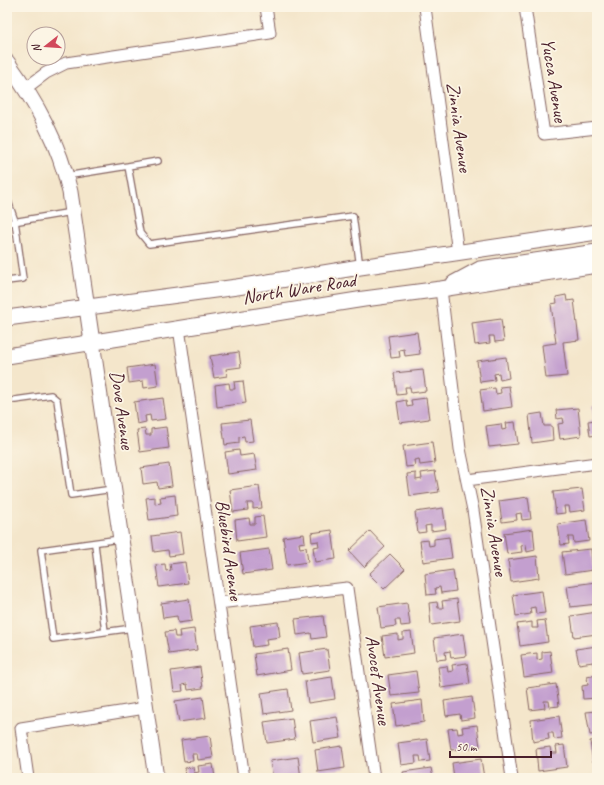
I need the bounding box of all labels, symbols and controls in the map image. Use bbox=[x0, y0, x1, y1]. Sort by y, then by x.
north arrow bbox=[26, 26, 66, 66]
street label: Yucca Avenue bbox=[536, 36, 573, 125]
text: N bbox=[28, 42, 44, 54]
street label: Zinnia Avenue bbox=[441, 81, 477, 175]
street label: North Ware Road bbox=[241, 268, 361, 310]
street label: Dove Avenue bbox=[105, 369, 140, 452]
street label: Zinnia Avenue bbox=[475, 485, 513, 579]
street label: Bluebird Avenue bbox=[210, 498, 248, 603]
street label: Avocet Avenue bbox=[360, 634, 396, 728]
scale bar bbox=[450, 733, 551, 759]
text: 50 m bbox=[456, 739, 478, 755]

